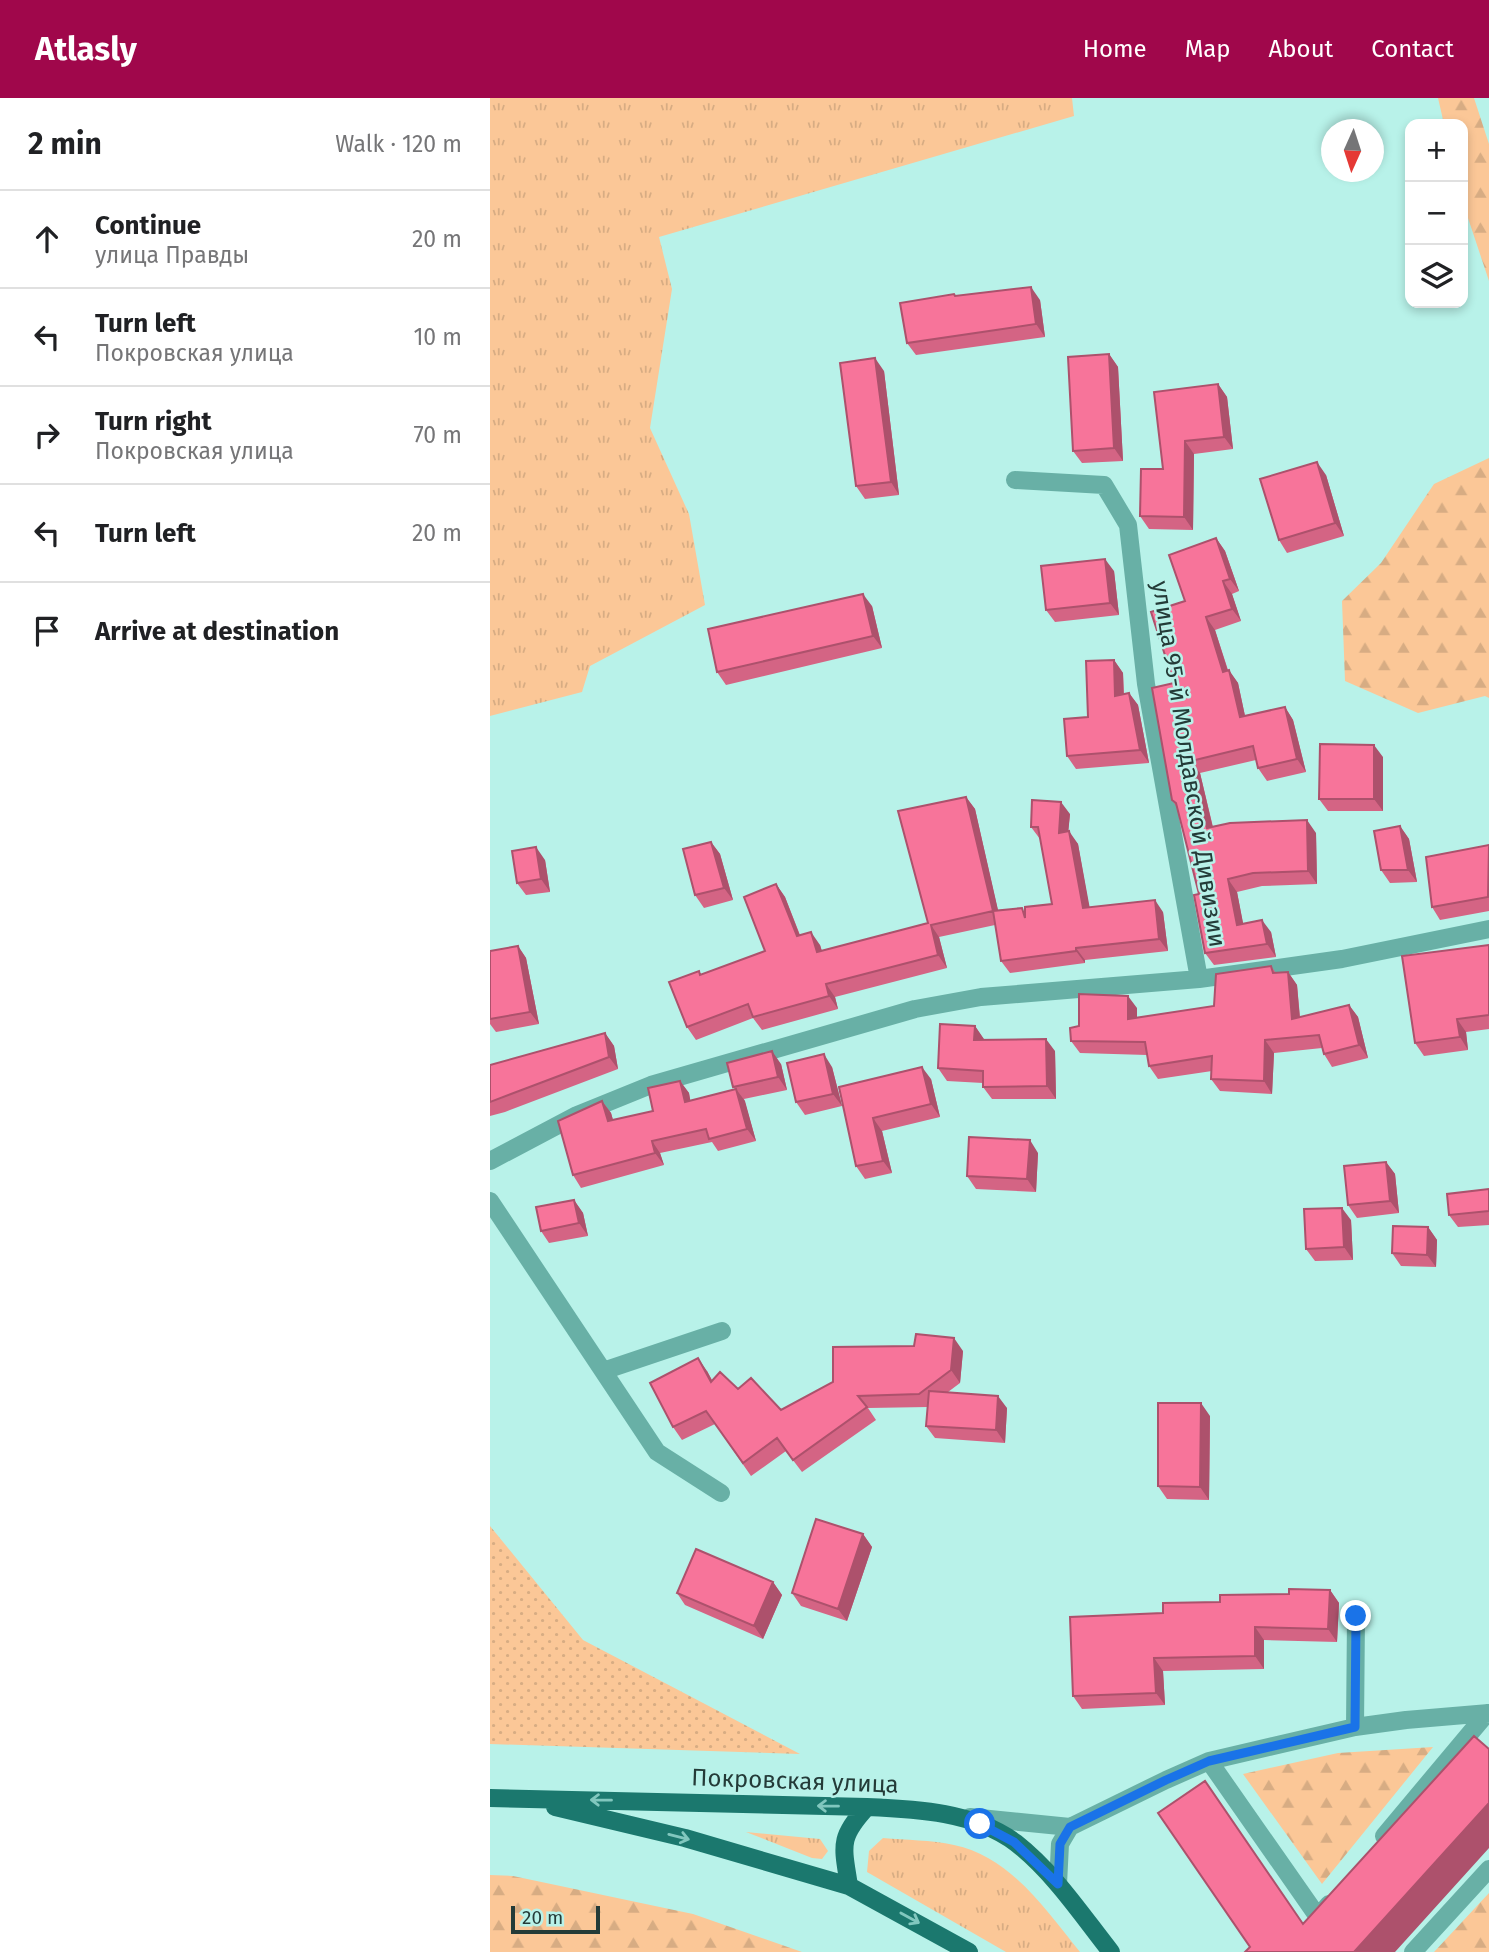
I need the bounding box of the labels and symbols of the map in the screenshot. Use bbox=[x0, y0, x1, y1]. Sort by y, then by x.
north arrow bbox=[1321, 119, 1384, 182]
street label: улица 95-й Молдавской Дивизии bbox=[1146, 579, 1232, 949]
route end bbox=[1340, 1600, 1371, 1631]
street label: Покровская улица bbox=[691, 1763, 899, 1799]
one-way arrow bbox=[590, 1794, 613, 1807]
one-way arrow bbox=[817, 1799, 840, 1813]
route start bbox=[964, 1808, 995, 1839]
one-way arrow bbox=[668, 1831, 690, 1844]
scale bar bbox=[511, 1903, 600, 1935]
one-way arrow bbox=[899, 1911, 919, 1925]

